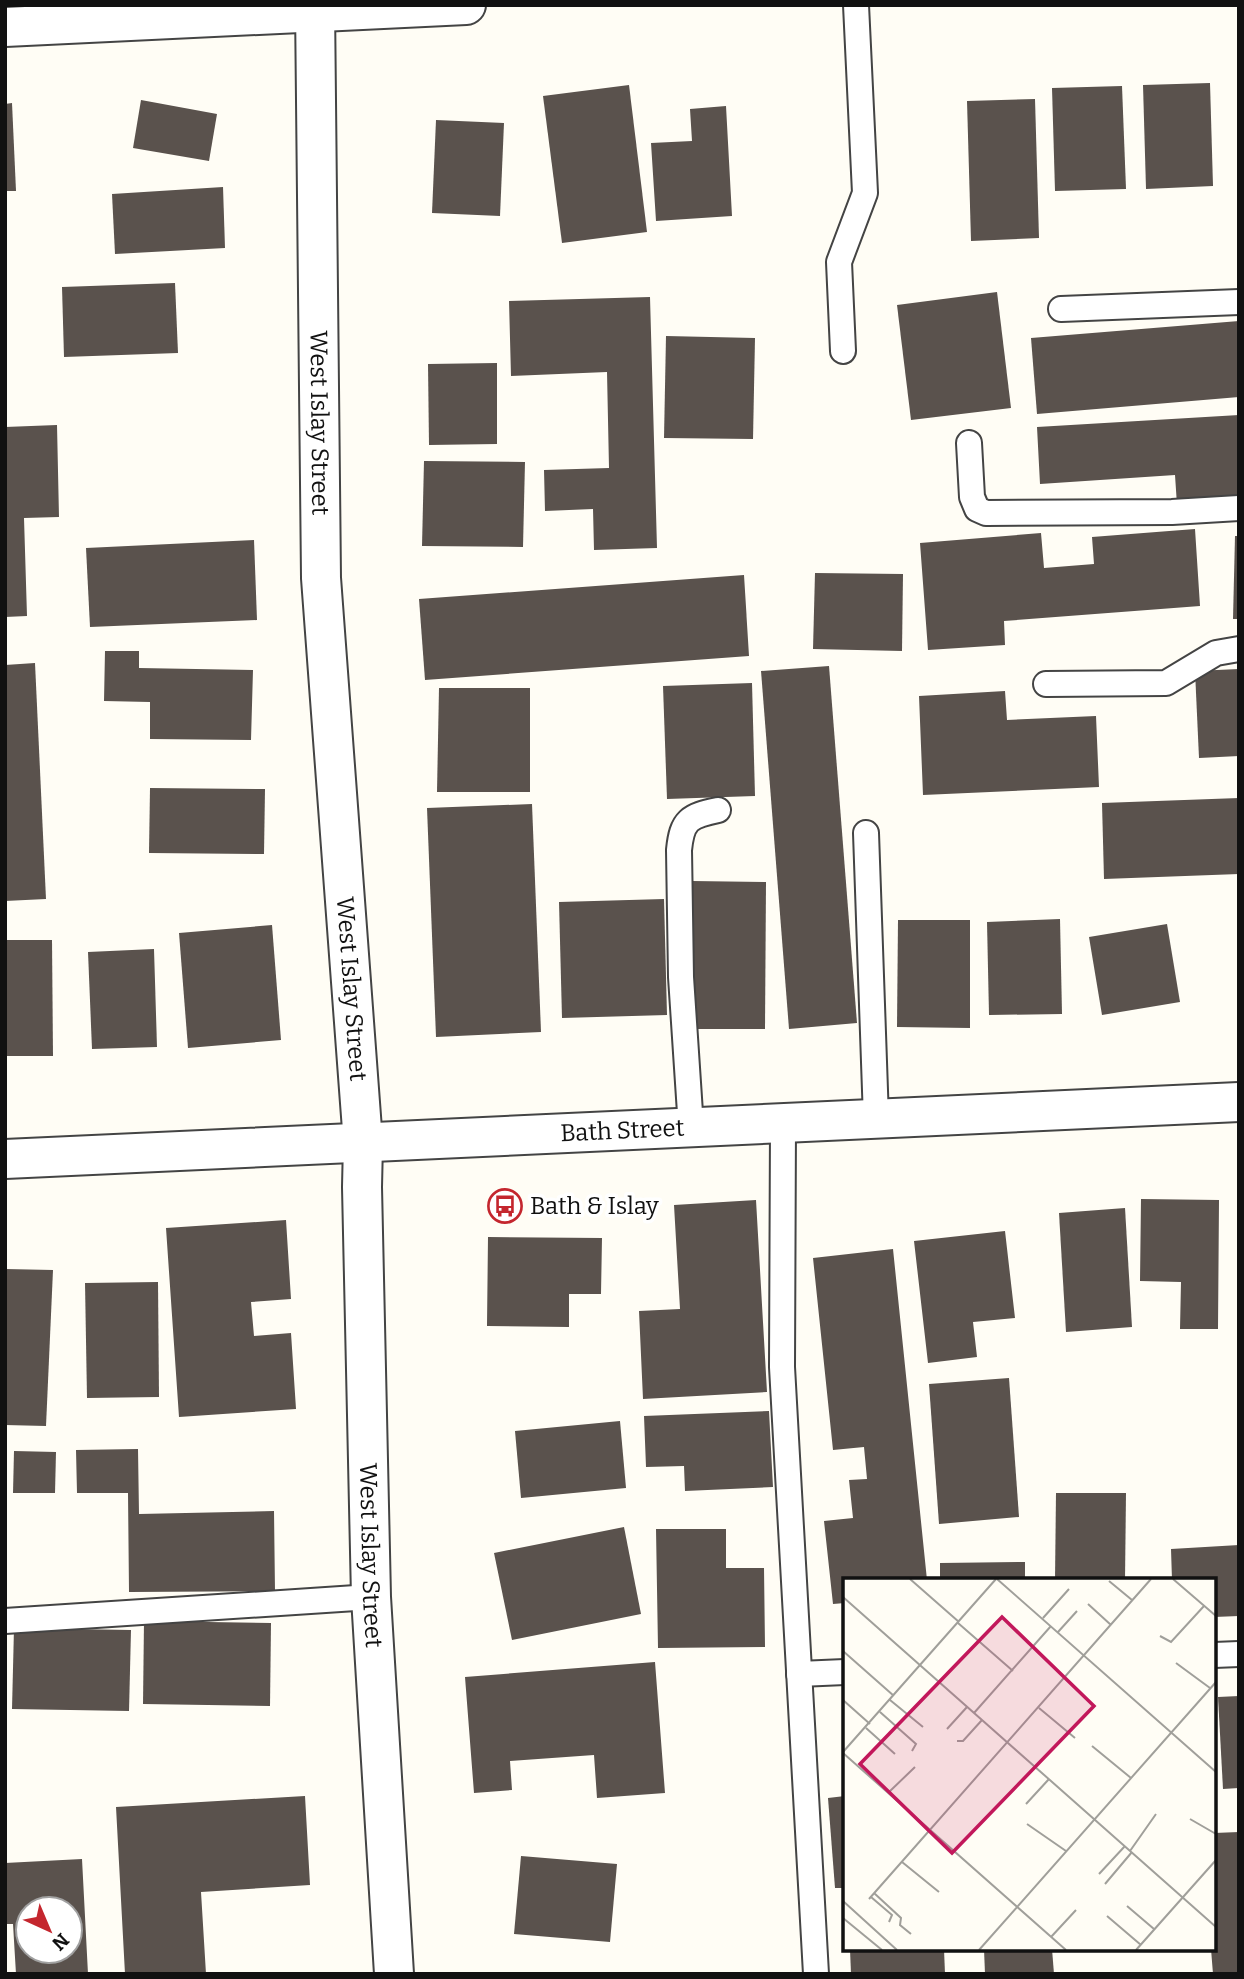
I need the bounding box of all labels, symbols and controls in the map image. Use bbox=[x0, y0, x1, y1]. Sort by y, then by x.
street label: West Islay Street bbox=[304, 330, 334, 516]
street label: West Islay Street bbox=[331, 896, 372, 1082]
street label: Bath Street bbox=[560, 1114, 685, 1147]
bus stop icon: Bath & Islay bbox=[486, 1187, 524, 1225]
place label: Bath & Islay bbox=[530, 1192, 659, 1220]
street label: West Islay Street bbox=[354, 1463, 388, 1649]
inset map bbox=[843, 1578, 1216, 1951]
north arrow bbox=[14, 1895, 84, 1965]
text: N bbox=[47, 1929, 74, 1955]

